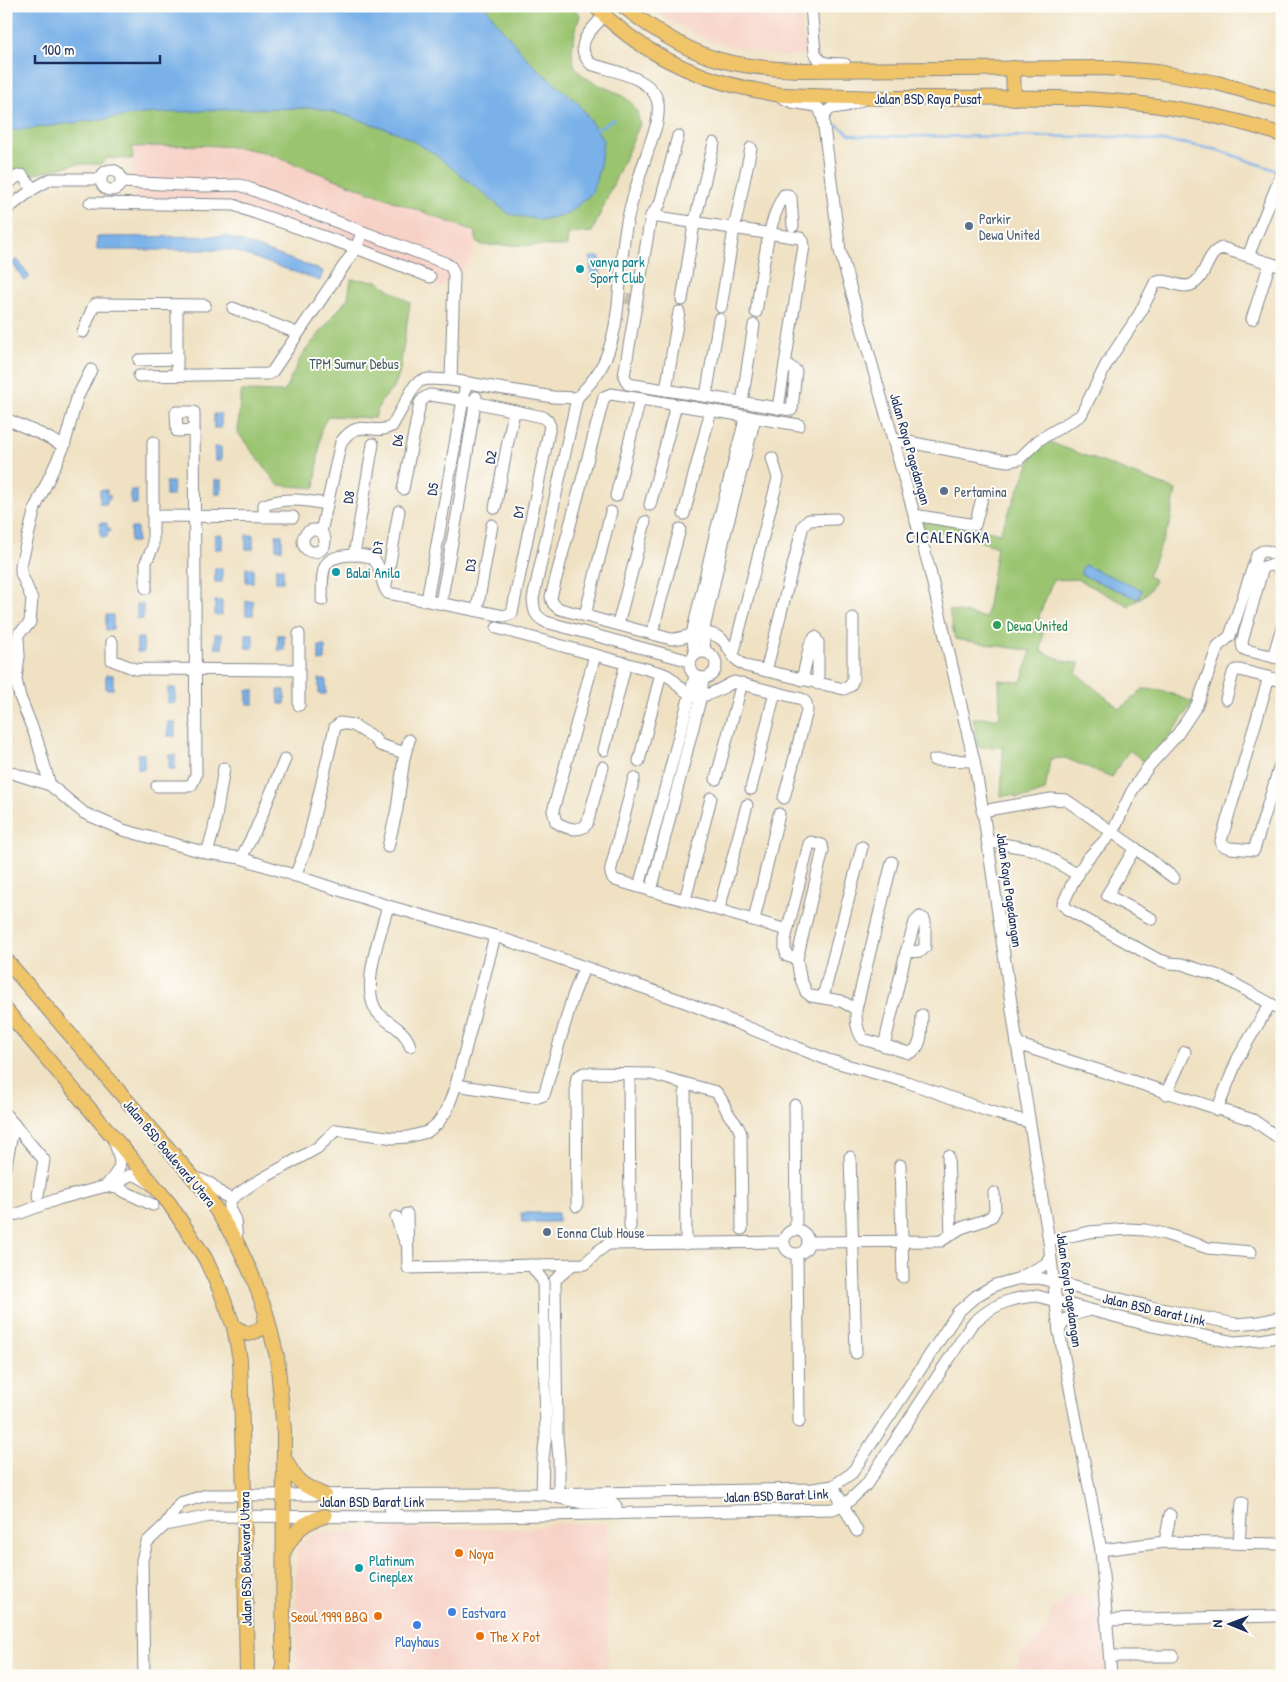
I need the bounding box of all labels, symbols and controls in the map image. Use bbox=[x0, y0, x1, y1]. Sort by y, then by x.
scale bar bbox=[35, 32, 160, 64]
text: 100 m bbox=[42, 39, 75, 60]
street label: Jalan BSD Raya Pusat bbox=[874, 89, 982, 109]
place label: Parkir Dewa United bbox=[979, 209, 1040, 244]
marker: Parkir Dewa United bbox=[963, 220, 975, 232]
place label: vanya park Sport Club bbox=[590, 252, 645, 288]
marker: vanya park Sport Club bbox=[574, 263, 586, 275]
park label: TPM Sumur Debus bbox=[309, 354, 399, 373]
street label: Jalan Raya Pagedangan bbox=[885, 391, 936, 507]
street label: D6 bbox=[387, 432, 408, 448]
street label: D2 bbox=[479, 448, 501, 465]
street label: D5 bbox=[422, 481, 442, 497]
place label: Pertamina bbox=[954, 482, 1007, 501]
marker: Pertamina bbox=[938, 485, 950, 497]
street label: D8 bbox=[338, 489, 358, 505]
street label: D1 bbox=[508, 504, 528, 520]
district label: CICALENGKA bbox=[906, 526, 990, 548]
street label: D7 bbox=[366, 539, 388, 555]
street label: D3 bbox=[460, 557, 480, 573]
place label: Balai Anila bbox=[346, 563, 400, 582]
marker: Balai Anila bbox=[330, 566, 342, 578]
place label: Dewa United bbox=[1007, 616, 1068, 635]
marker: Dewa United bbox=[991, 619, 1003, 631]
street label: Jalan Raya Pagedangan bbox=[992, 832, 1027, 949]
street label: Jalan BSD Boulevard Utara bbox=[119, 1095, 221, 1211]
place label: Eonna Club House bbox=[557, 1223, 645, 1242]
marker: Eonna Club House bbox=[541, 1226, 553, 1238]
street label: Jalan Raya Pagedangan bbox=[1052, 1232, 1087, 1349]
street label: Jalan BSD Barat Link bbox=[1101, 1288, 1207, 1330]
street label: Jalan BSD Barat Link bbox=[723, 1484, 829, 1506]
street label: Jalan BSD Boulevard Utara bbox=[234, 1491, 256, 1626]
street label: Jalan BSD Barat Link bbox=[320, 1492, 425, 1511]
place label: Noya bbox=[469, 1544, 494, 1564]
marker: Noya bbox=[453, 1547, 465, 1559]
place label: Platinum Cineplex bbox=[369, 1551, 414, 1587]
marker: Platinum Cineplex bbox=[353, 1562, 365, 1574]
north arrow bbox=[1206, 1600, 1256, 1650]
place label: Eastvara bbox=[462, 1603, 506, 1622]
marker: Eastvara bbox=[446, 1606, 458, 1618]
place label: Seoul 1999 BBQ bbox=[291, 1607, 368, 1626]
marker: Seoul 1999 BBQ bbox=[372, 1610, 384, 1622]
marker: Playhaus bbox=[411, 1619, 423, 1631]
text: N bbox=[1207, 1619, 1226, 1628]
place label: The X Pot bbox=[490, 1627, 540, 1646]
marker: The X Pot bbox=[474, 1630, 486, 1642]
place label: Playhaus bbox=[395, 1632, 439, 1652]

